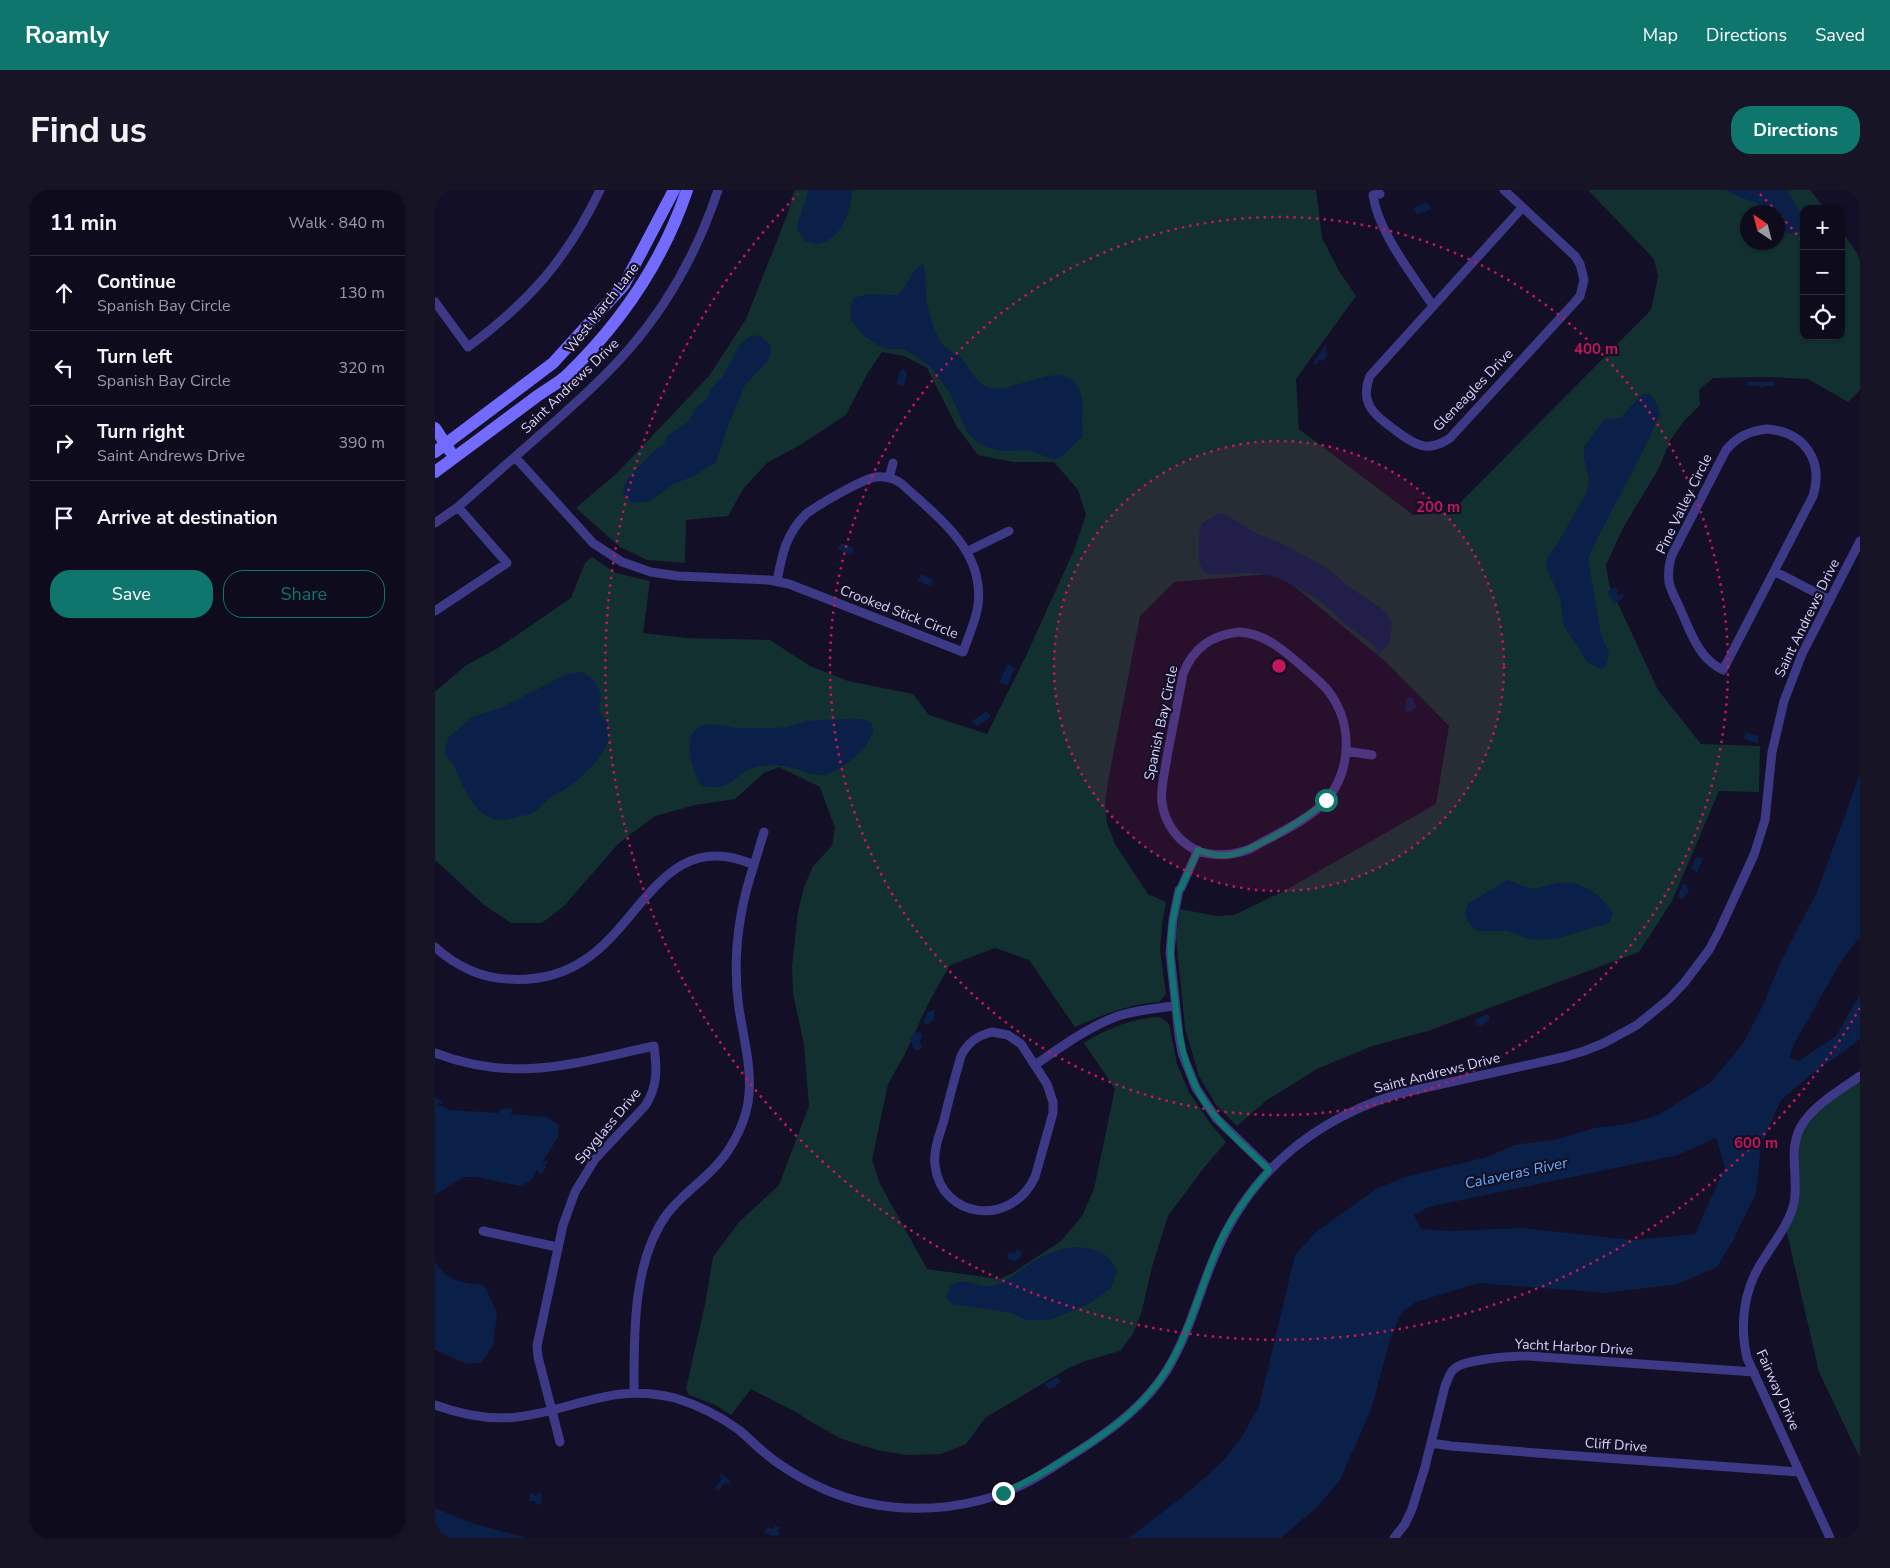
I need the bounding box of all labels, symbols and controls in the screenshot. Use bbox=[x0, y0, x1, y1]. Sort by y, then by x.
text: Roamly bbox=[25, 19, 109, 51]
text: Map bbox=[1643, 23, 1678, 47]
text: Directions bbox=[1706, 23, 1787, 47]
text: Saved bbox=[1815, 23, 1865, 47]
button: Directions bbox=[1731, 106, 1860, 154]
text: Find us bbox=[30, 107, 147, 154]
north arrow bbox=[1740, 205, 1785, 250]
map controls bbox=[1800, 205, 1845, 340]
button: + bbox=[1800, 205, 1845, 250]
text: 11 min bbox=[50, 209, 117, 237]
text: Walk · 840 m bbox=[289, 212, 385, 234]
button: − bbox=[1800, 250, 1845, 295]
street label: West March Lane bbox=[561, 259, 643, 357]
text: Continue bbox=[97, 269, 176, 295]
icon: ahead bbox=[50, 279, 78, 307]
text: 130 m bbox=[338, 282, 385, 304]
text: Spanish Bay Circle bbox=[97, 295, 231, 317]
button: locate bbox=[1800, 295, 1845, 340]
street label: Saint Andrews Drive bbox=[517, 334, 623, 438]
text: 400 m bbox=[1574, 339, 1618, 359]
text: Turn left bbox=[97, 344, 172, 370]
street label: Gleneagles Drive bbox=[1429, 345, 1517, 435]
icon: left bbox=[50, 354, 78, 382]
text: 320 m bbox=[338, 357, 385, 379]
text: Spanish Bay Circle bbox=[97, 370, 231, 392]
text: Turn right bbox=[97, 419, 184, 445]
icon: right bbox=[50, 429, 78, 457]
text: 390 m bbox=[338, 432, 385, 454]
text: Saint Andrews Drive bbox=[97, 445, 245, 467]
street label: Pine Valley Circle bbox=[1651, 451, 1717, 557]
text: 200 m bbox=[1416, 497, 1460, 517]
icon: arrive bbox=[50, 504, 78, 532]
text: Arrive at destination bbox=[97, 505, 278, 531]
street label: Saint Andrews Drive bbox=[1770, 556, 1844, 680]
button: Save bbox=[50, 570, 213, 618]
button: Share bbox=[223, 570, 385, 618]
street label: Crooked Stick Circle bbox=[837, 581, 961, 643]
centre of rings bbox=[1270, 657, 1288, 675]
street label: Spanish Bay Circle bbox=[1140, 664, 1182, 782]
route start bbox=[1315, 789, 1338, 812]
street label: Saint Andrews Drive bbox=[1372, 1048, 1502, 1098]
street label: Spyglass Drive bbox=[571, 1084, 645, 1168]
text: 600 m bbox=[1734, 1133, 1778, 1153]
water label: Calaveras River bbox=[1463, 1152, 1570, 1194]
street label: Yacht Harbor Drive bbox=[1513, 1334, 1634, 1360]
street label: Fairway Drive bbox=[1752, 1347, 1804, 1433]
street label: Cliff Drive bbox=[1584, 1433, 1648, 1457]
route end bbox=[992, 1482, 1015, 1505]

